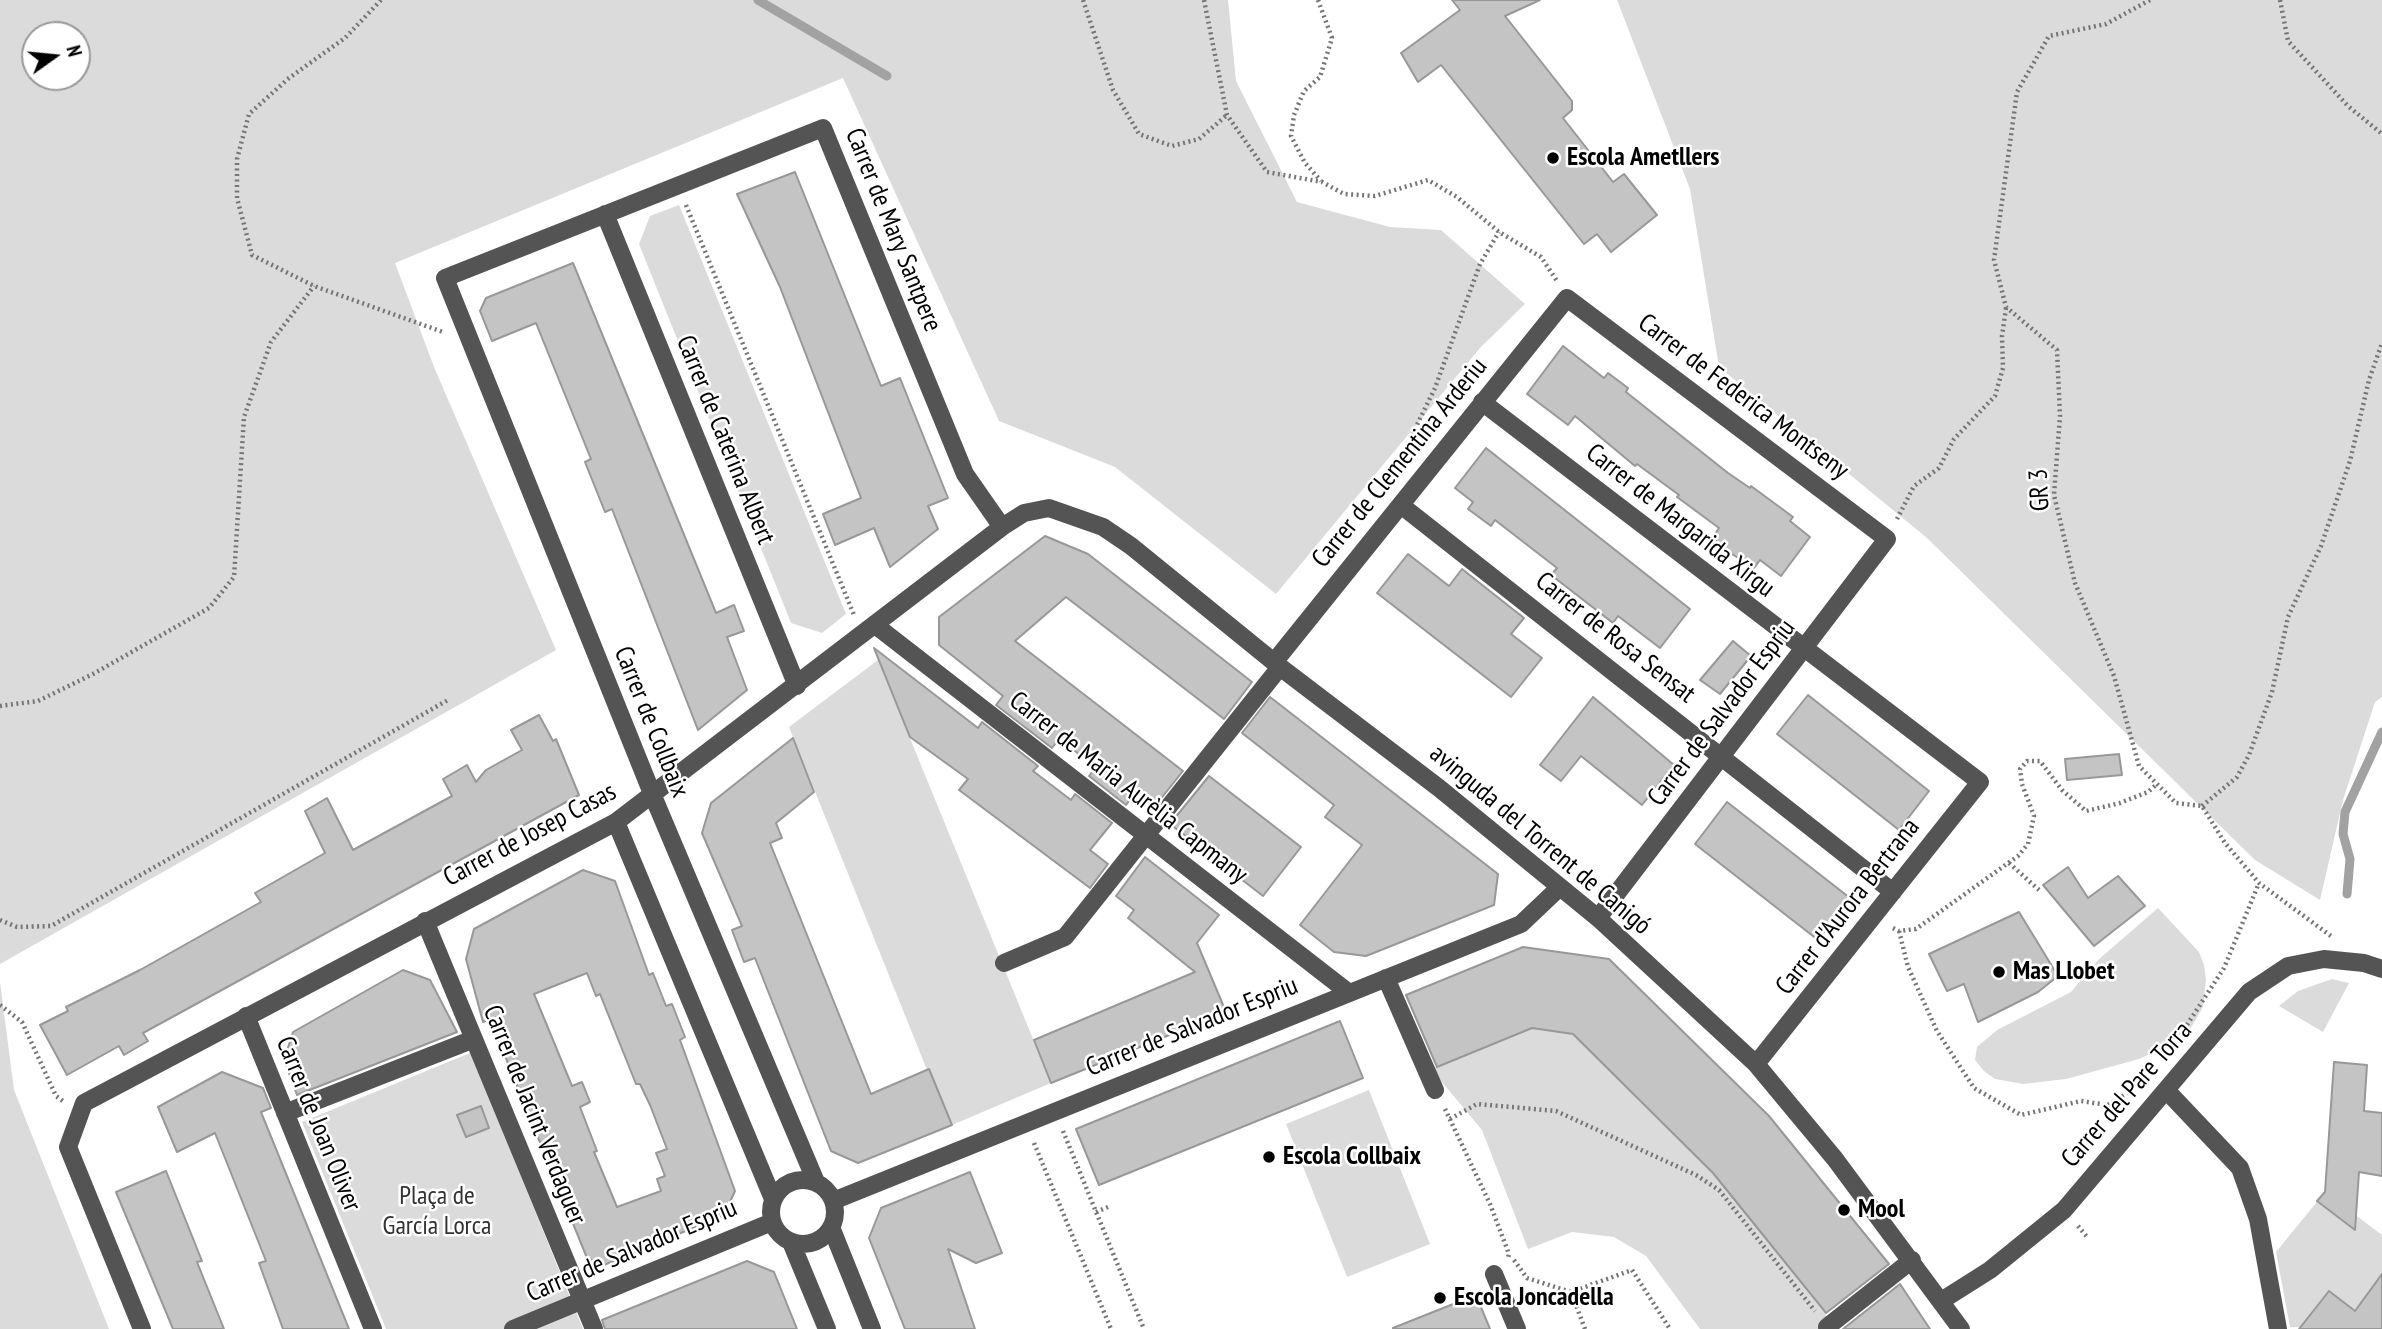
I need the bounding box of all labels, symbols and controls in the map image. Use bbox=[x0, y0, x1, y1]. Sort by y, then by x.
north arrow bbox=[21, 21, 91, 91]
text: N bbox=[61, 43, 87, 59]
street label: Carrer de Mary Santpere bbox=[838, 124, 948, 336]
place label: Escola Ametllers bbox=[1567, 142, 1719, 174]
marker: Escola Ametllers bbox=[1545, 150, 1561, 166]
street label: Carrer de Federica Montseny bbox=[1632, 308, 1854, 486]
street label: Carrer de Caterina Albert bbox=[669, 331, 781, 549]
street label: Carrer de Clementina Arderiu bbox=[1306, 352, 1494, 574]
street label: Carrer de Margarida Xirgu bbox=[1579, 438, 1781, 604]
street label: GR 3 bbox=[2023, 468, 2057, 512]
street label: Carrer de Rosa Sensat bbox=[1529, 566, 1701, 710]
street label: Carrer de Salvador Espriu bbox=[1642, 614, 1802, 812]
street label: Carrer de Collbaix bbox=[607, 642, 695, 802]
street label: Carrer de Maria Aurèlia Capmany bbox=[1003, 685, 1253, 891]
street label: avinguda del Torrent de Canigó bbox=[1423, 738, 1657, 942]
street label: Carrer de Josep Casas bbox=[438, 776, 622, 894]
street label: Carrer d'Aurora Bertrana bbox=[1769, 813, 1927, 1001]
place label: Mas Llobet bbox=[2013, 956, 2115, 988]
marker: Mas Llobet bbox=[1991, 964, 2007, 980]
street label: Carrer de Salvador Espriu bbox=[1082, 970, 1302, 1084]
street label: Carrer de Jacint Verdaguer bbox=[476, 1001, 592, 1229]
street label: Carrer del Pare Torra bbox=[2055, 1016, 2199, 1174]
street label: Carrer de Joan Oliver bbox=[269, 1032, 367, 1216]
place label: Escola Collbaix bbox=[1283, 1141, 1421, 1173]
marker: Escola Collbaix bbox=[1261, 1149, 1277, 1165]
park label: Plaça de García Lorca bbox=[383, 1181, 491, 1242]
street label: Carrer de Salvador Espriu bbox=[522, 1193, 742, 1309]
place label: Mool bbox=[1858, 1194, 1905, 1226]
marker: Mool bbox=[1836, 1202, 1852, 1218]
place label: Escola Joncadella bbox=[1454, 1282, 1614, 1314]
marker: Escola Joncadella bbox=[1432, 1290, 1448, 1306]

